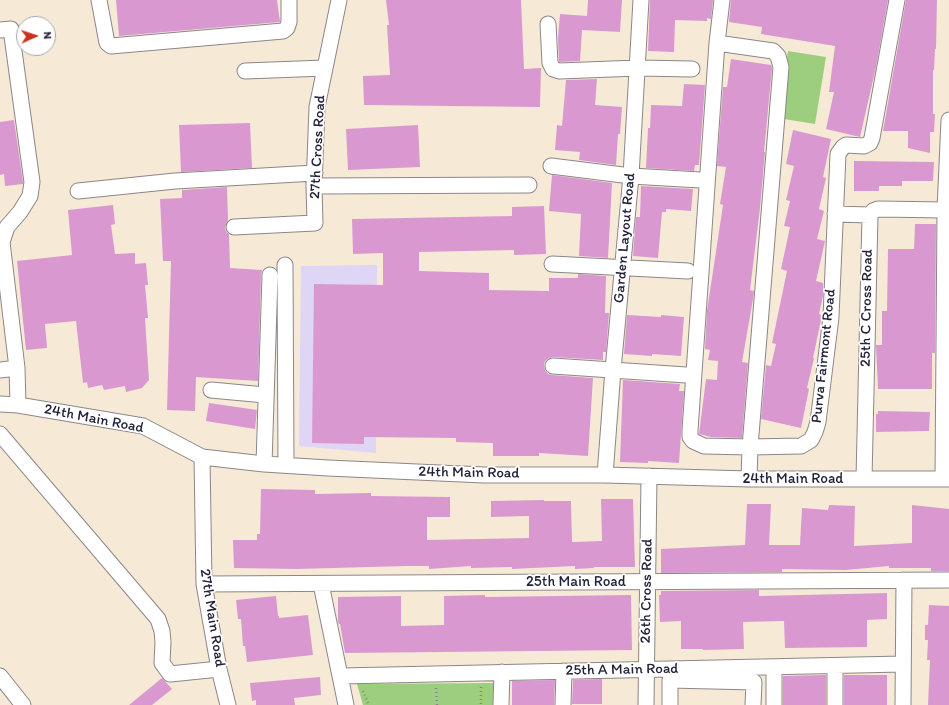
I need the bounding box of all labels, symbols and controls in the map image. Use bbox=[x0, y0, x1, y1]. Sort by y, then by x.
north arrow bbox=[16, 16, 56, 56]
text: N bbox=[41, 31, 54, 39]
street label: 27th Cross Road bbox=[306, 94, 330, 200]
street label: Garden Layout Road bbox=[610, 172, 640, 304]
street label: 25th C Cross Road bbox=[857, 249, 877, 367]
street label: Purva Fairmont Road bbox=[808, 288, 840, 424]
street label: 24th Main Road bbox=[43, 401, 145, 437]
street label: 24th Main Road bbox=[418, 463, 520, 483]
street label: 24th Main Road bbox=[742, 470, 844, 488]
street label: 26th Cross Road bbox=[637, 538, 657, 644]
street label: 27th Main Road bbox=[195, 567, 229, 669]
street label: 25th Main Road bbox=[526, 573, 626, 591]
street label: 25th A Main Road bbox=[565, 660, 679, 680]

